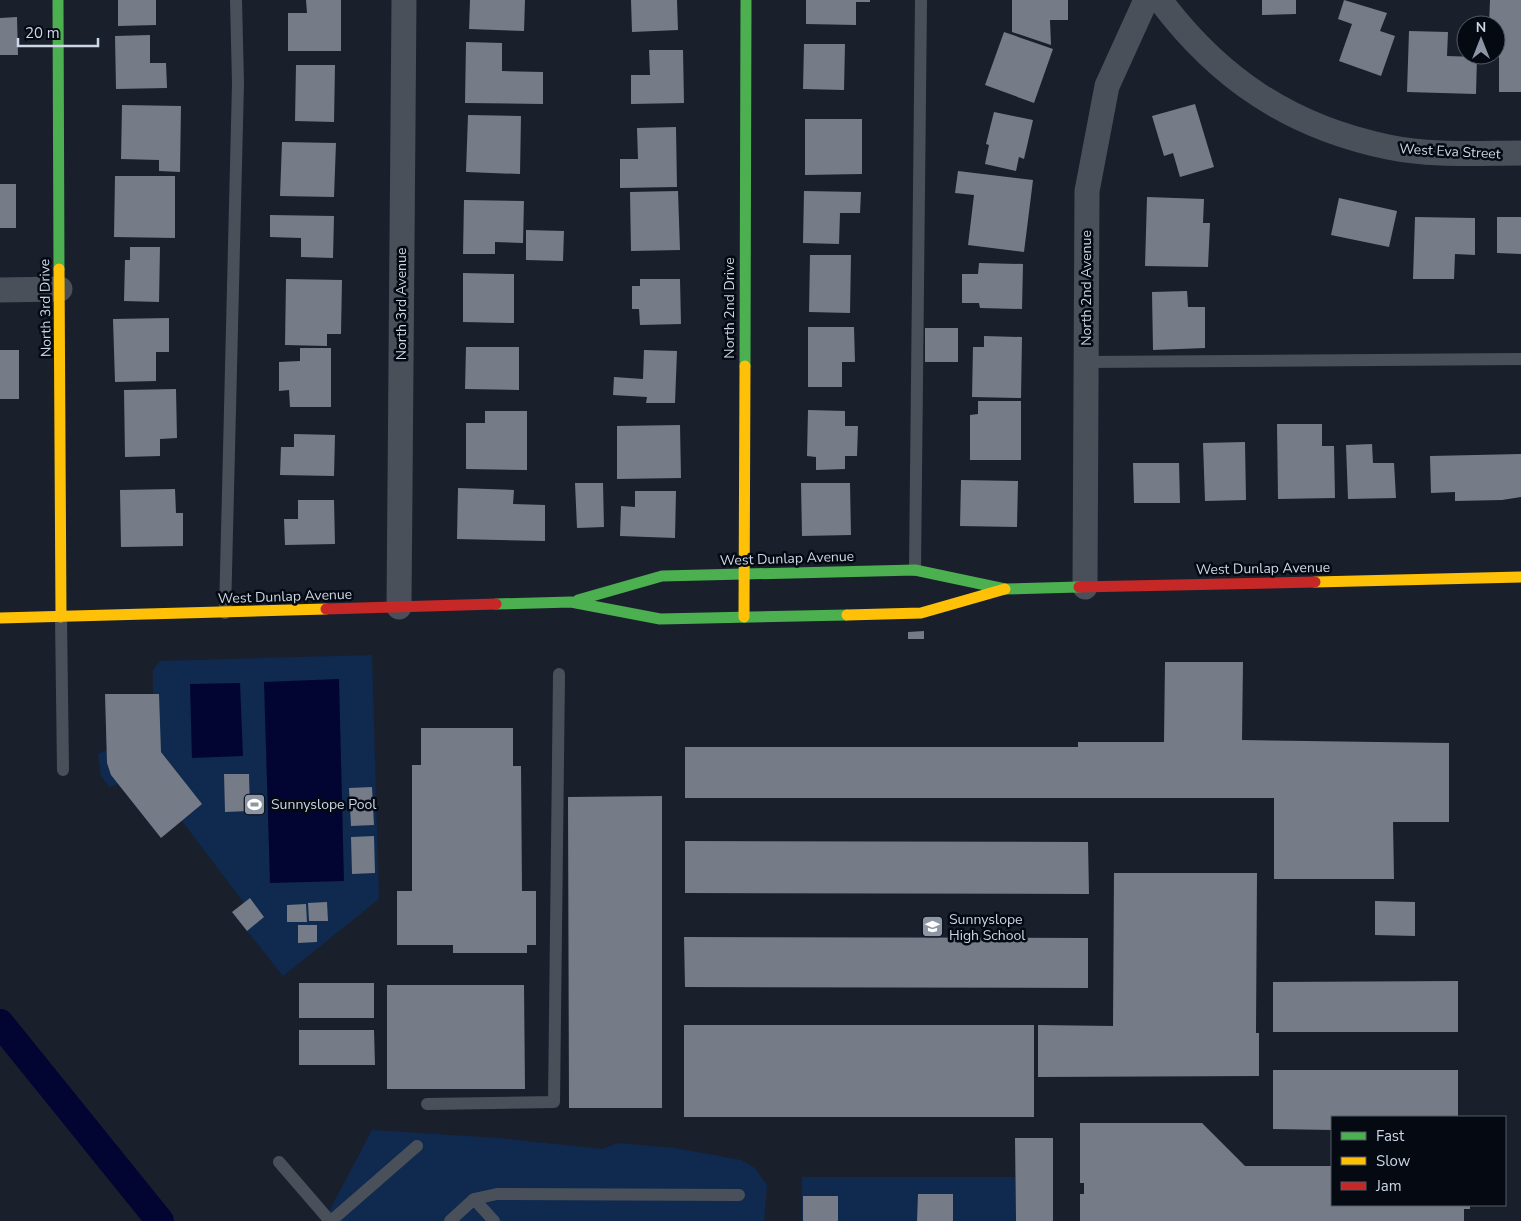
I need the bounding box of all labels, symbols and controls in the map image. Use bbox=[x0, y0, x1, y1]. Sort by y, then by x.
scale bar bbox=[18, 15, 98, 47]
north arrow bbox=[1456, 15, 1506, 65]
text: N bbox=[1476, 18, 1486, 37]
text: 20 m bbox=[25, 23, 60, 43]
street label: West Eva Street bbox=[1399, 139, 1501, 164]
street label: North 2nd Avenue bbox=[1077, 230, 1096, 346]
street label: North 3rd Avenue bbox=[392, 248, 411, 360]
street label: North 2nd Drive bbox=[720, 257, 739, 359]
street label: North 3rd Drive bbox=[35, 259, 56, 357]
street label: West Dunlap Avenue bbox=[720, 547, 854, 570]
street label: West Dunlap Avenue bbox=[1196, 558, 1330, 579]
street label: West Dunlap Avenue bbox=[218, 585, 352, 608]
sports icon: Sunnyslope Pool bbox=[243, 792, 267, 816]
place label: Sunnyslope Pool bbox=[271, 795, 377, 814]
place label: Sunnyslope High School bbox=[949, 910, 1026, 945]
school or university icon: Sunnyslope High School bbox=[921, 915, 945, 939]
legend bbox=[1331, 1116, 1506, 1206]
text: Fast bbox=[1376, 1126, 1405, 1146]
text: Slow bbox=[1376, 1151, 1411, 1171]
text: Jam bbox=[1375, 1176, 1402, 1196]

